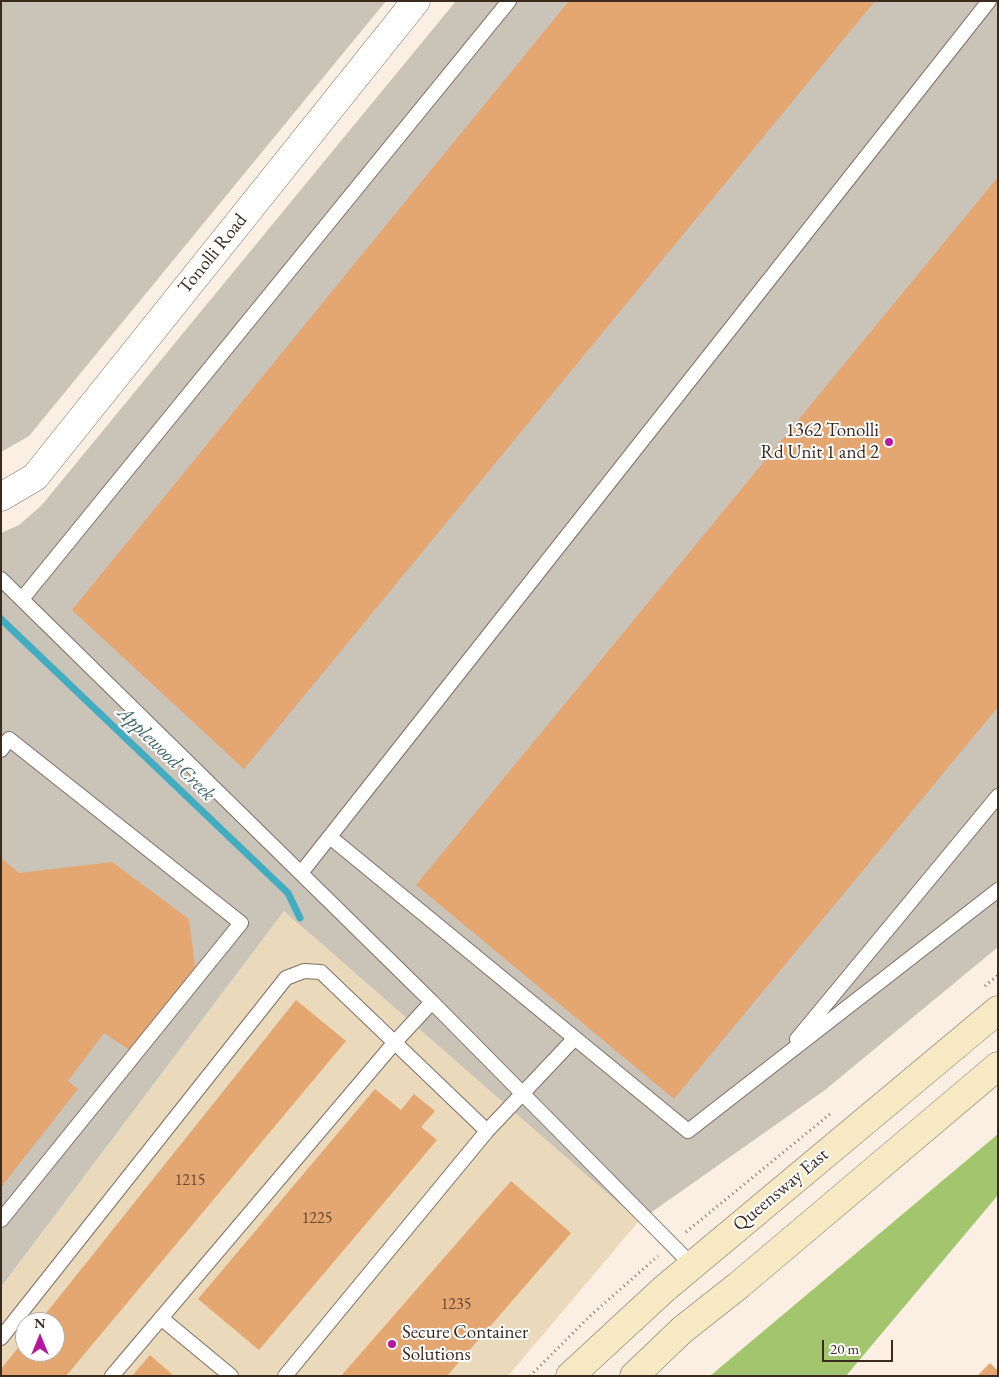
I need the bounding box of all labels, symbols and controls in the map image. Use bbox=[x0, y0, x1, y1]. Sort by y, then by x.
street label: Tonolli Road bbox=[174, 209, 252, 299]
place label: 1362 Tonolli Rd Unit 1 and 2 bbox=[760, 420, 879, 464]
marker: 1362 Tonolli Rd Unit 1 and 2 bbox=[883, 436, 895, 448]
water label: Applewood Creek bbox=[112, 701, 220, 807]
street label: Queensway East bbox=[729, 1144, 833, 1236]
house number: 1215 bbox=[175, 1171, 205, 1191]
house number: 1225 bbox=[302, 1209, 332, 1229]
house number: 1235 bbox=[441, 1295, 471, 1315]
north arrow bbox=[15, 1312, 65, 1362]
text: N bbox=[34, 1314, 46, 1332]
place label: Secure Container Solutions bbox=[402, 1322, 528, 1366]
scale bar bbox=[824, 1330, 895, 1362]
marker: Secure Container Solutions bbox=[386, 1338, 398, 1350]
text: 20 m bbox=[830, 1339, 859, 1358]

